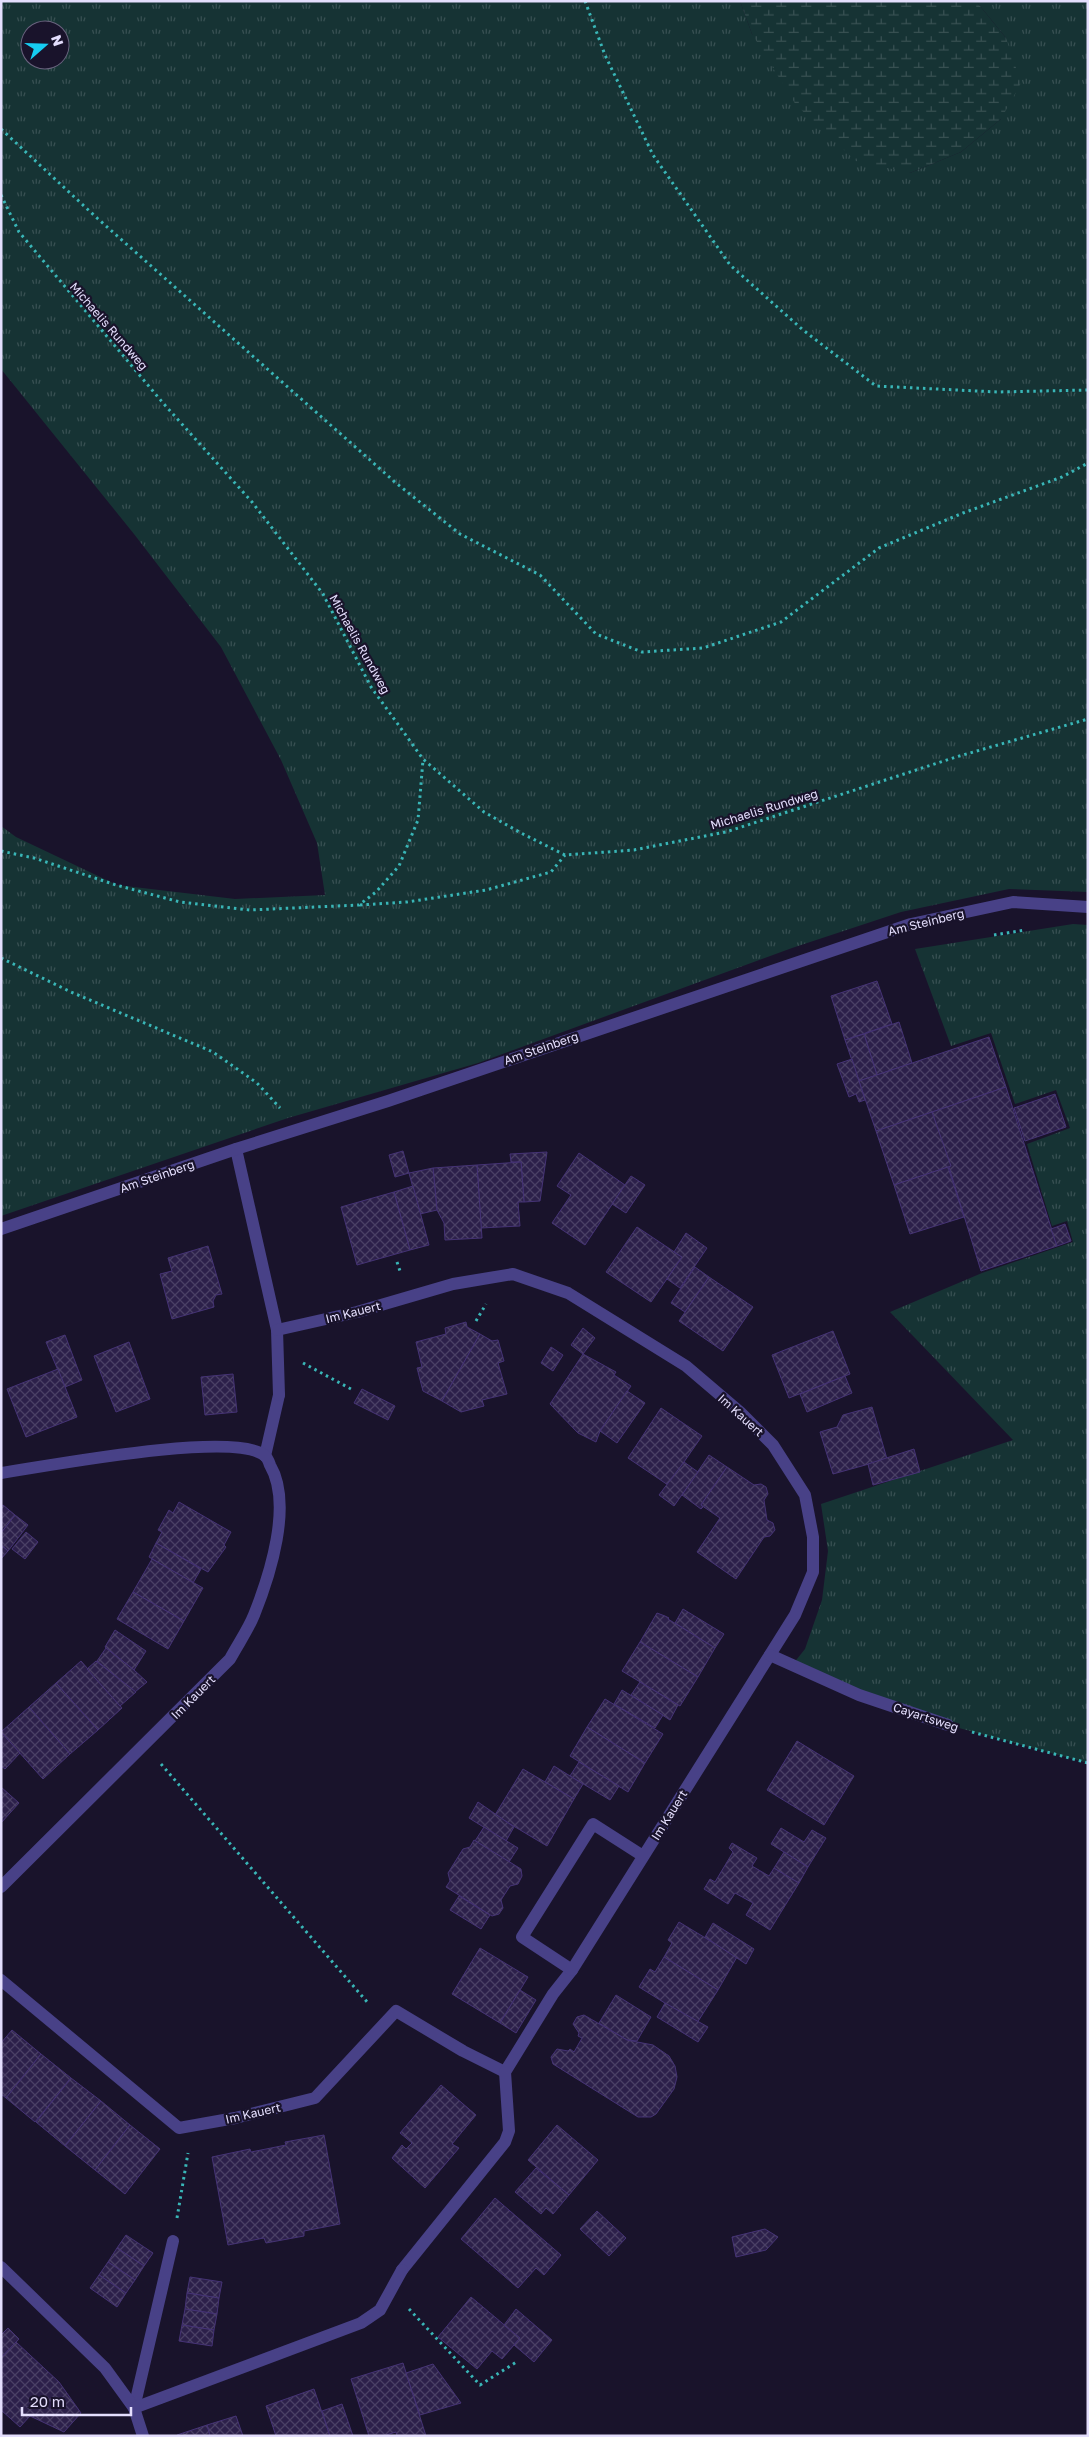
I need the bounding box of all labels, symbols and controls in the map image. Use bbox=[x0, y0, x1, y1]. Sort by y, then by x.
north arrow bbox=[20, 20, 70, 70]
text: N bbox=[48, 32, 67, 48]
street label: Michaelis Rundweg bbox=[67, 279, 151, 373]
street label: Michaelis Rundweg bbox=[326, 592, 394, 696]
street label: Michaelis Rundweg bbox=[708, 786, 820, 832]
street label: Am Steinberg bbox=[886, 905, 966, 939]
street label: Am Steinberg bbox=[502, 1028, 580, 1068]
street label: Am Steinberg bbox=[118, 1156, 196, 1196]
street label: Im Kauert bbox=[324, 1298, 382, 1326]
street label: Im Kauert bbox=[715, 1391, 767, 1440]
street label: Im Kauert bbox=[168, 1672, 218, 1722]
street label: Cayartsweg bbox=[891, 1699, 961, 1735]
street label: Im Kauert bbox=[648, 1787, 690, 1843]
street label: Im Kauert bbox=[224, 2099, 282, 2127]
scale bar bbox=[22, 2384, 131, 2416]
text: 20 m bbox=[30, 2392, 65, 2410]

